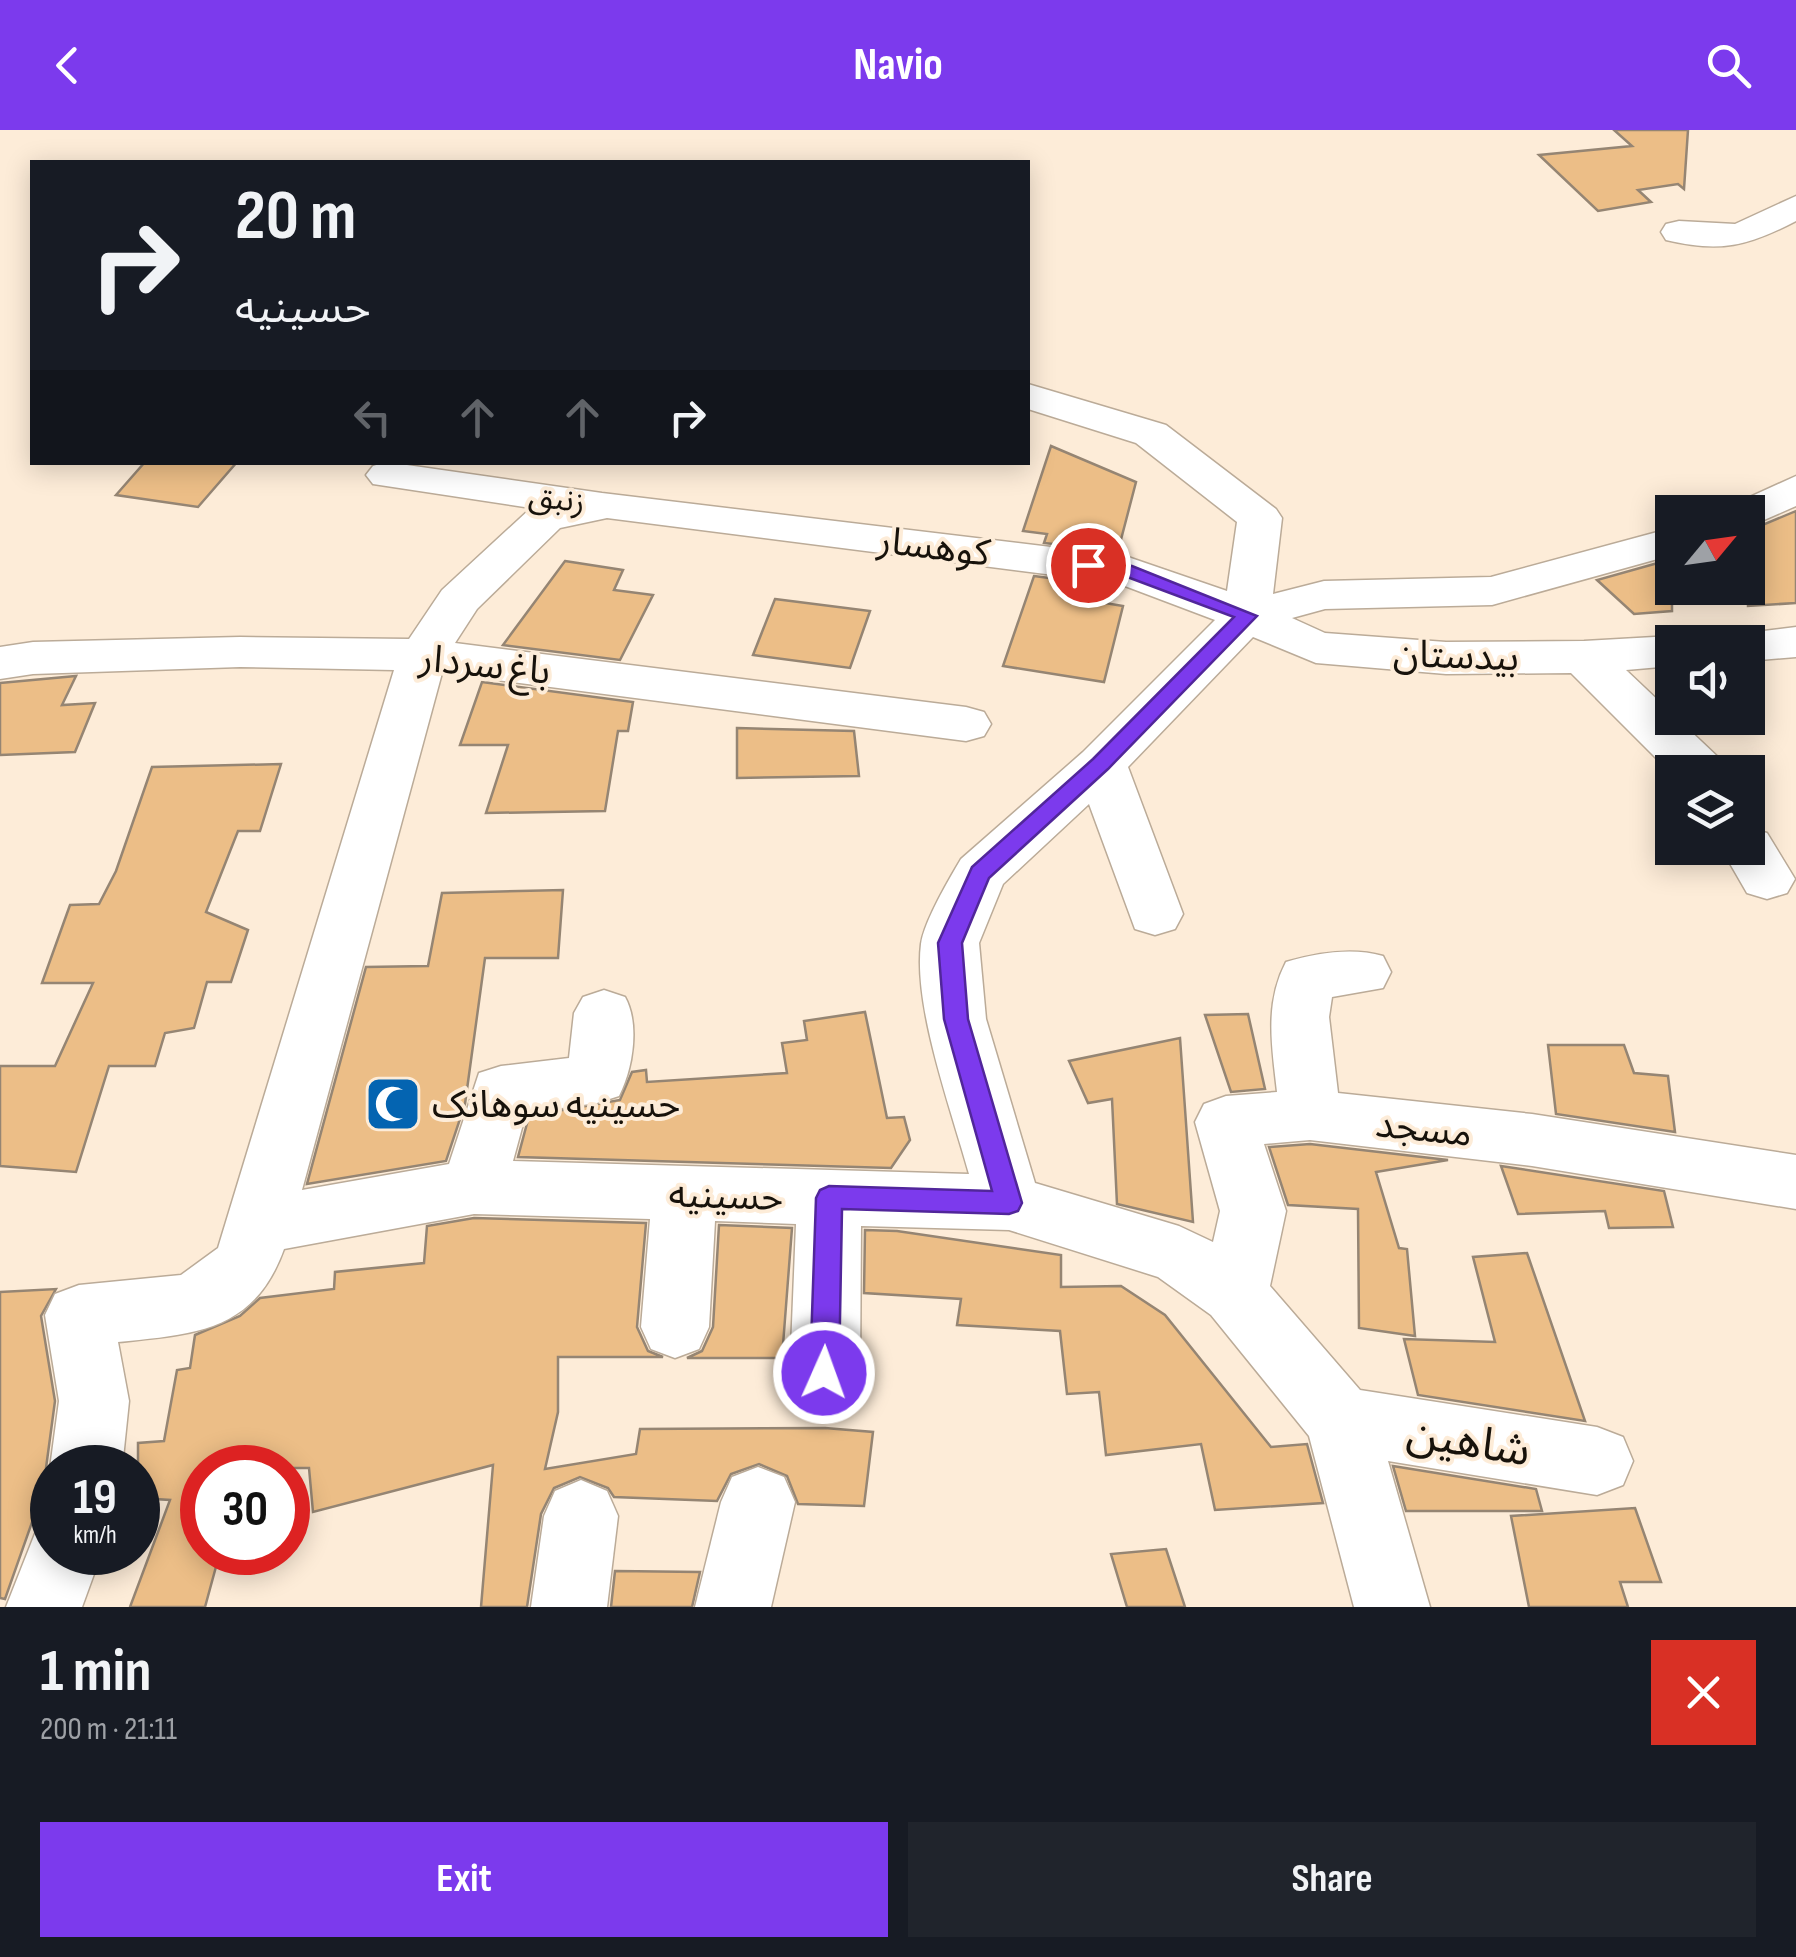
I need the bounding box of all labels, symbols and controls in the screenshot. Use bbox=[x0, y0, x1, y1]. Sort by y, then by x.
icon: back bbox=[40, 38, 95, 93]
text: Navio bbox=[853, 38, 943, 93]
icon: search bbox=[1701, 38, 1756, 93]
text: 20 m bbox=[235, 175, 356, 259]
icon: right bbox=[70, 200, 200, 330]
text: حسینیه bbox=[235, 281, 371, 336]
icon: left bbox=[345, 390, 400, 445]
icon: ahead bbox=[450, 390, 505, 445]
icon: ahead bbox=[555, 390, 610, 445]
icon: right bbox=[660, 390, 715, 445]
street label: زنبق bbox=[526, 476, 587, 523]
north arrow bbox=[1655, 495, 1765, 605]
map controls bbox=[1655, 495, 1765, 865]
street label: کوهسار bbox=[874, 518, 994, 577]
pin bbox=[1046, 523, 1131, 608]
icon: arrive bbox=[1061, 538, 1116, 593]
button: sound bbox=[1655, 625, 1765, 735]
street label: بیدستان bbox=[1392, 632, 1520, 681]
street label: باغ سردار bbox=[416, 636, 553, 699]
button: layers bbox=[1655, 755, 1765, 865]
mosque icon: حسینیه سوهانک bbox=[363, 1074, 423, 1134]
place label: حسینیه سوهانک bbox=[432, 1083, 680, 1128]
street label: مسجد bbox=[1373, 1102, 1474, 1157]
street label: حسینیه bbox=[668, 1172, 784, 1221]
position arrow bbox=[772, 1321, 876, 1425]
street label: شاهین bbox=[1403, 1406, 1534, 1479]
speed limit sign: 30 bbox=[180, 1445, 310, 1575]
text: 19 bbox=[73, 1468, 117, 1528]
text: km/h bbox=[73, 1520, 117, 1551]
text: 1 min bbox=[40, 1636, 152, 1708]
button: close bbox=[1651, 1640, 1756, 1745]
text: 200 m · 21:11 bbox=[40, 1710, 177, 1749]
button: Exit bbox=[40, 1822, 888, 1937]
button: Share bbox=[908, 1822, 1756, 1937]

